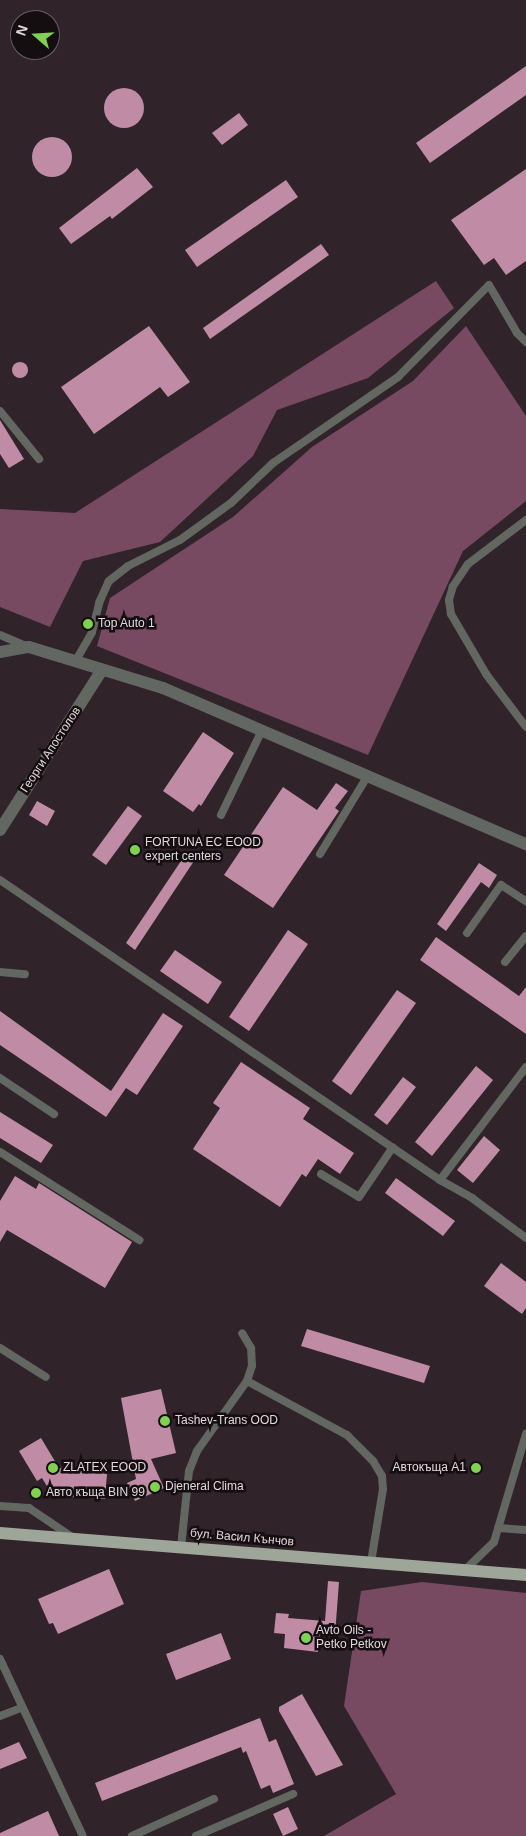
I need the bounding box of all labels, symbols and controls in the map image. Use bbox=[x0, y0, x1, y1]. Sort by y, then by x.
north arrow bbox=[10, 10, 60, 60]
text: N bbox=[13, 23, 31, 38]
place label: Top Auto 1 bbox=[98, 617, 155, 631]
marker: Top Auto 1 bbox=[82, 618, 94, 630]
street label: Георги Апостолов bbox=[18, 704, 84, 796]
place label: FORTUNA EC EOOD expert centers bbox=[145, 836, 261, 864]
marker: FORTUNA EC EOOD expert centers bbox=[129, 844, 141, 856]
place label: Tashev-Trans OOD bbox=[175, 1414, 278, 1428]
marker: Tashev-Trans OOD bbox=[159, 1415, 171, 1427]
place label: ZLATEX EOOD bbox=[63, 1461, 146, 1475]
place label: Автокъща А1 bbox=[393, 1461, 466, 1475]
marker: ZLATEX EOOD bbox=[47, 1462, 59, 1474]
marker: Автокъща А1 bbox=[470, 1462, 482, 1474]
place label: Djeneral Clima bbox=[165, 1480, 244, 1494]
marker: Djeneral Clima bbox=[149, 1481, 161, 1493]
place label: Авто къща BIN 99 bbox=[46, 1486, 145, 1500]
marker: Авто къща BIN 99 bbox=[30, 1487, 42, 1499]
street label: бул. Васил Кънчов bbox=[189, 1526, 295, 1550]
place label: Avto Oils - Petko Petkov bbox=[316, 1624, 387, 1652]
marker: Avto Oils - Petko Petkov bbox=[300, 1632, 312, 1644]

